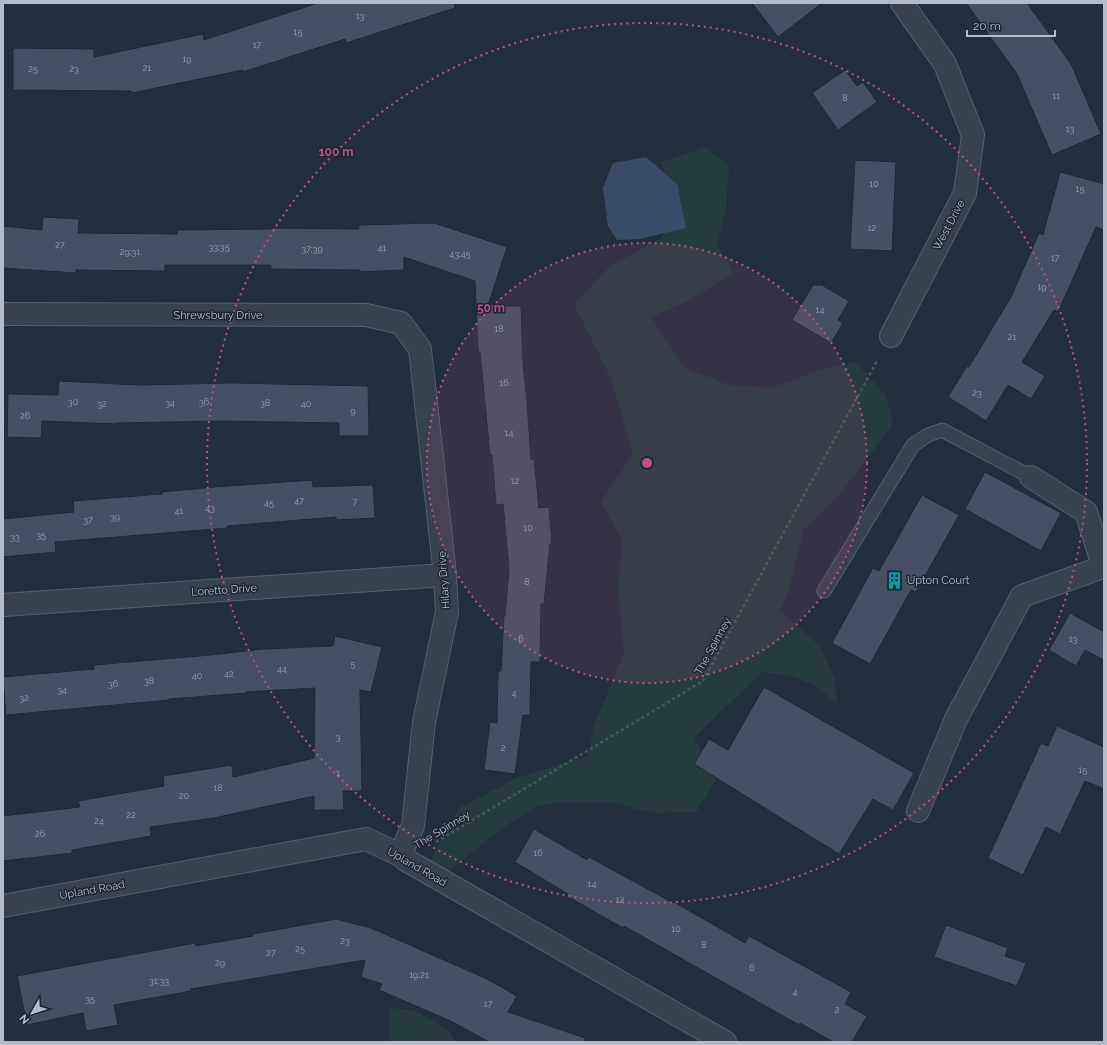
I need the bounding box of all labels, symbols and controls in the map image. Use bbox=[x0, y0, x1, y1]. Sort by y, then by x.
house number: 13 bbox=[356, 11, 365, 21]
scale bar bbox=[967, 12, 1055, 38]
text: 20 m bbox=[973, 19, 1001, 33]
house number: 15 bbox=[294, 27, 302, 37]
house number: 17 bbox=[253, 40, 261, 50]
house number: 19 bbox=[182, 54, 192, 64]
house number: 21 bbox=[143, 63, 151, 73]
house number: 25 bbox=[28, 64, 38, 74]
house number: 23 bbox=[69, 64, 79, 74]
house number: 11 bbox=[1052, 91, 1060, 101]
house number: 8 bbox=[842, 93, 848, 103]
house number: 13 bbox=[1066, 124, 1075, 134]
text: 100 m bbox=[319, 145, 353, 159]
house number: 10 bbox=[869, 179, 879, 189]
house number: 15 bbox=[1076, 184, 1084, 194]
street label: West Drive bbox=[930, 197, 968, 252]
house number: 12 bbox=[868, 223, 877, 233]
house number: 27 bbox=[55, 240, 65, 250]
house number: 33;35 bbox=[208, 242, 230, 252]
house number: 41 bbox=[378, 243, 387, 253]
house number: 37;39 bbox=[301, 244, 323, 254]
house number: 29;31 bbox=[120, 247, 140, 257]
house number: 43;45 bbox=[449, 249, 471, 259]
house number: 17 bbox=[1051, 253, 1059, 263]
house number: 19 bbox=[1037, 282, 1047, 292]
text: 50 m bbox=[477, 301, 505, 315]
house number: 14 bbox=[816, 305, 824, 315]
street label: Shrewsbury Drive bbox=[173, 309, 263, 322]
house number: 18 bbox=[494, 324, 504, 334]
house number: 21 bbox=[1008, 332, 1016, 342]
house number: 16 bbox=[499, 378, 509, 388]
house number: 23 bbox=[972, 388, 982, 398]
house number: 30 bbox=[68, 397, 79, 407]
house number: 36 bbox=[199, 397, 210, 407]
house number: 34 bbox=[165, 398, 175, 408]
house number: 38 bbox=[260, 398, 270, 408]
house number: 32 bbox=[97, 399, 107, 409]
house number: 40 bbox=[301, 399, 312, 409]
house number: 9 bbox=[350, 406, 356, 416]
house number: 26 bbox=[20, 411, 31, 421]
house number: 14 bbox=[505, 428, 513, 438]
centre of rings bbox=[640, 456, 654, 470]
house number: 12 bbox=[511, 476, 520, 486]
house number: 47 bbox=[294, 496, 304, 506]
house number: 7 bbox=[353, 497, 358, 507]
house number: 45 bbox=[264, 498, 274, 508]
house number: 43 bbox=[205, 503, 215, 513]
house number: 41 bbox=[175, 506, 184, 516]
house number: 39 bbox=[110, 512, 120, 522]
house number: 37 bbox=[83, 515, 93, 525]
house number: 10 bbox=[523, 523, 533, 533]
house number: 35 bbox=[36, 530, 46, 540]
house number: 33 bbox=[10, 532, 20, 542]
street label: Hilary Drive bbox=[435, 550, 453, 609]
building icon: Upton Court bbox=[884, 570, 904, 590]
place label: Upton Court bbox=[907, 574, 970, 587]
house number: 8 bbox=[524, 577, 530, 587]
street label: Loretto Drive bbox=[191, 581, 258, 599]
street label: The Spinney bbox=[692, 615, 734, 677]
house number: 6 bbox=[518, 634, 524, 644]
house number: 13 bbox=[1069, 634, 1078, 644]
house number: 5 bbox=[351, 659, 356, 669]
house number: 44 bbox=[277, 664, 287, 674]
house number: 42 bbox=[224, 669, 234, 679]
house number: 40 bbox=[192, 671, 203, 681]
house number: 38 bbox=[144, 676, 154, 686]
house number: 36 bbox=[108, 679, 119, 689]
house number: 34 bbox=[57, 685, 67, 695]
house number: 4 bbox=[512, 688, 517, 698]
house number: 32 bbox=[19, 693, 29, 703]
house number: 3 bbox=[336, 732, 341, 742]
house number: 2 bbox=[501, 743, 506, 753]
house number: 15 bbox=[1079, 765, 1087, 775]
house number: 1 bbox=[336, 768, 340, 778]
house number: 18 bbox=[213, 783, 223, 793]
house number: 20 bbox=[179, 791, 190, 801]
street label: The Spinney bbox=[412, 808, 473, 852]
house number: 22 bbox=[126, 810, 136, 820]
house number: 24 bbox=[94, 816, 104, 826]
house number: 26 bbox=[35, 829, 46, 839]
street label: Upland Road bbox=[385, 845, 449, 889]
house number: 16 bbox=[533, 848, 543, 858]
street label: Upland Road bbox=[58, 878, 126, 902]
house number: 14 bbox=[588, 879, 596, 889]
house number: 12 bbox=[616, 895, 625, 905]
house number: 10 bbox=[671, 924, 681, 934]
house number: 23 bbox=[340, 936, 350, 946]
house number: 8 bbox=[701, 940, 707, 950]
house number: 25 bbox=[295, 944, 305, 954]
house number: 27 bbox=[266, 948, 276, 958]
house number: 29 bbox=[215, 958, 225, 968]
house number: 6 bbox=[749, 963, 755, 973]
house number: 19;21 bbox=[409, 970, 429, 980]
house number: 31;33 bbox=[149, 976, 169, 986]
house number: 4 bbox=[793, 987, 798, 997]
north arrow bbox=[12, 993, 52, 1033]
house number: 35 bbox=[85, 994, 95, 1004]
house number: 17 bbox=[484, 999, 492, 1009]
house number: 2 bbox=[835, 1005, 840, 1015]
text: N bbox=[17, 1012, 32, 1026]

